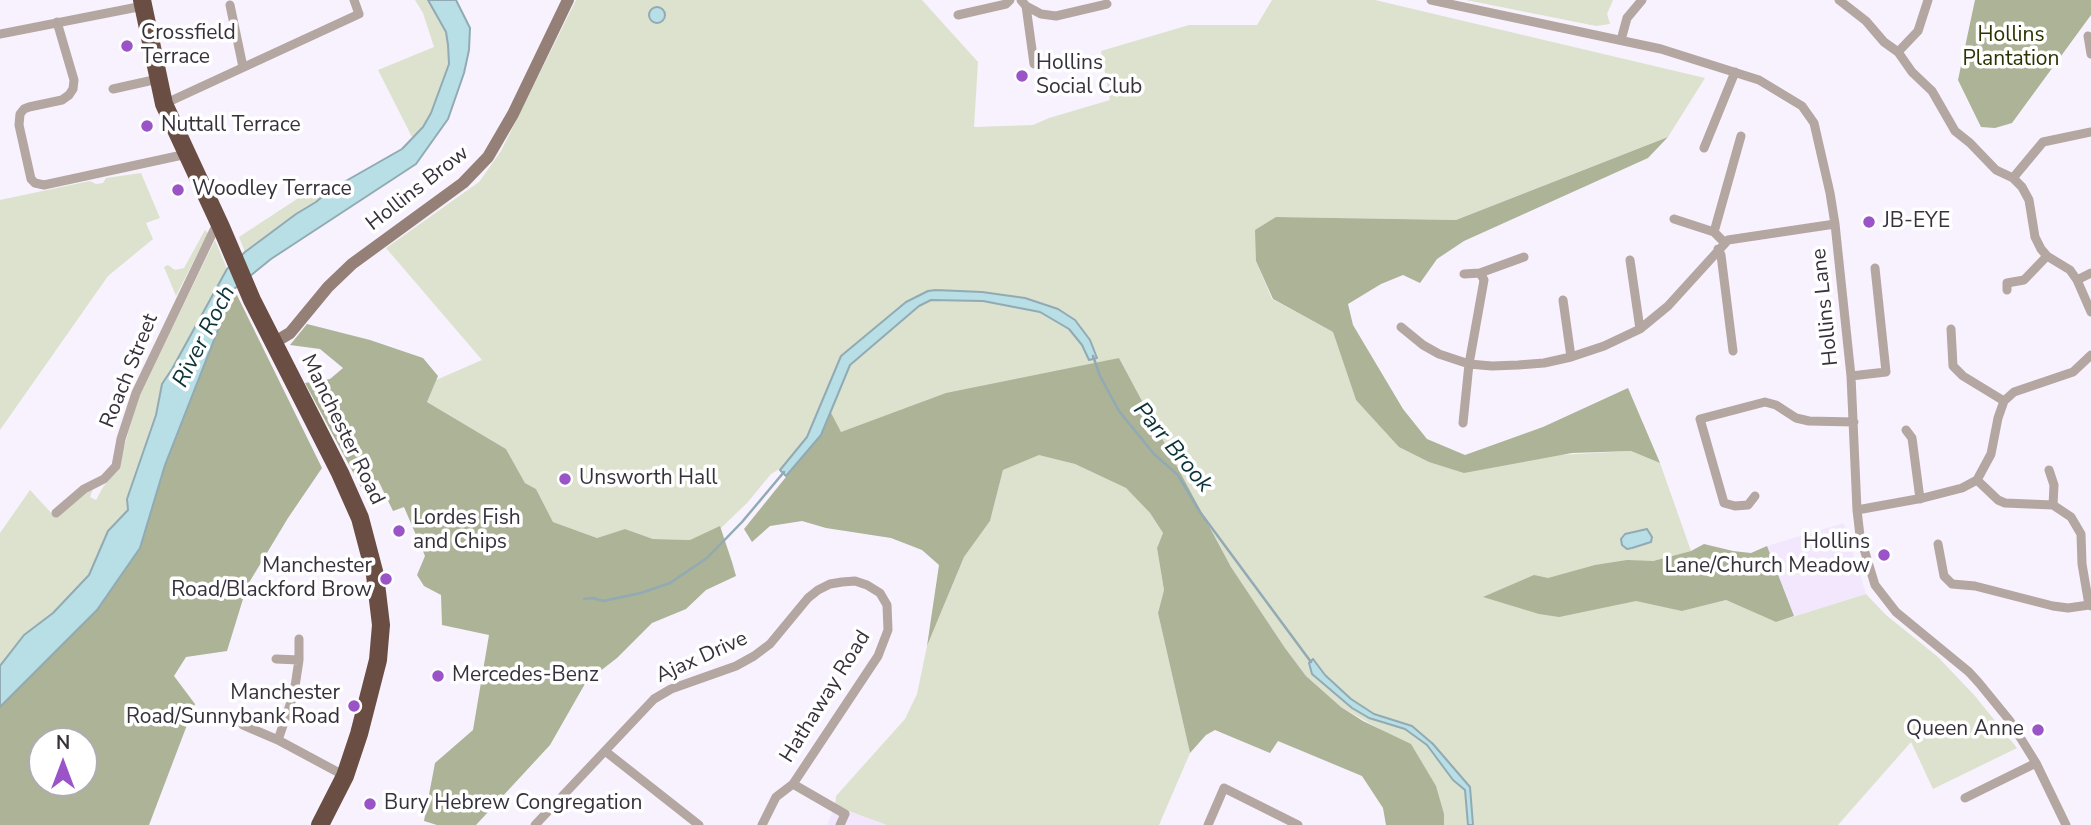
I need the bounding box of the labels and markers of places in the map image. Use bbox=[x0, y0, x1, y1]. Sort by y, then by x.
place label: Crossfield Terrace bbox=[141, 21, 236, 71]
marker: Crossfield Terrace bbox=[119, 38, 135, 54]
place label: Hollins Social Club bbox=[1036, 51, 1142, 101]
marker: Hollins Social Club bbox=[1014, 68, 1030, 84]
place label: Nuttall Terrace bbox=[161, 113, 301, 139]
marker: Nuttall Terrace bbox=[139, 118, 155, 134]
place label: Woodley Terrace bbox=[192, 177, 352, 203]
marker: Woodley Terrace bbox=[170, 182, 186, 198]
place label: JB-EYE bbox=[1883, 209, 1950, 235]
marker: JB-EYE bbox=[1861, 214, 1877, 230]
place label: Unsworth Hall bbox=[579, 466, 718, 492]
marker: Unsworth Hall bbox=[557, 471, 573, 487]
place label: Lordes Fish and Chips bbox=[413, 506, 521, 556]
marker: Lordes Fish and Chips bbox=[391, 523, 407, 539]
place label: Hollins Lane/Church Meadow bbox=[1665, 530, 1870, 580]
marker: Hollins Lane/Church Meadow bbox=[1876, 547, 1892, 563]
place label: Manchester Road/Blackford Brow bbox=[171, 554, 372, 604]
marker: Manchester Road/Blackford Brow bbox=[378, 571, 394, 587]
place label: Mercedes-Benz bbox=[452, 663, 599, 689]
marker: Mercedes-Benz bbox=[430, 668, 446, 684]
place label: Manchester Road/Sunnybank Road bbox=[126, 681, 340, 731]
marker: Manchester Road/Sunnybank Road bbox=[346, 698, 362, 714]
place label: Queen Anne bbox=[1906, 717, 2024, 743]
marker: Queen Anne bbox=[2030, 722, 2046, 738]
place label: Bury Hebrew Congregation bbox=[384, 791, 642, 817]
marker: Bury Hebrew Congregation bbox=[362, 796, 378, 812]

